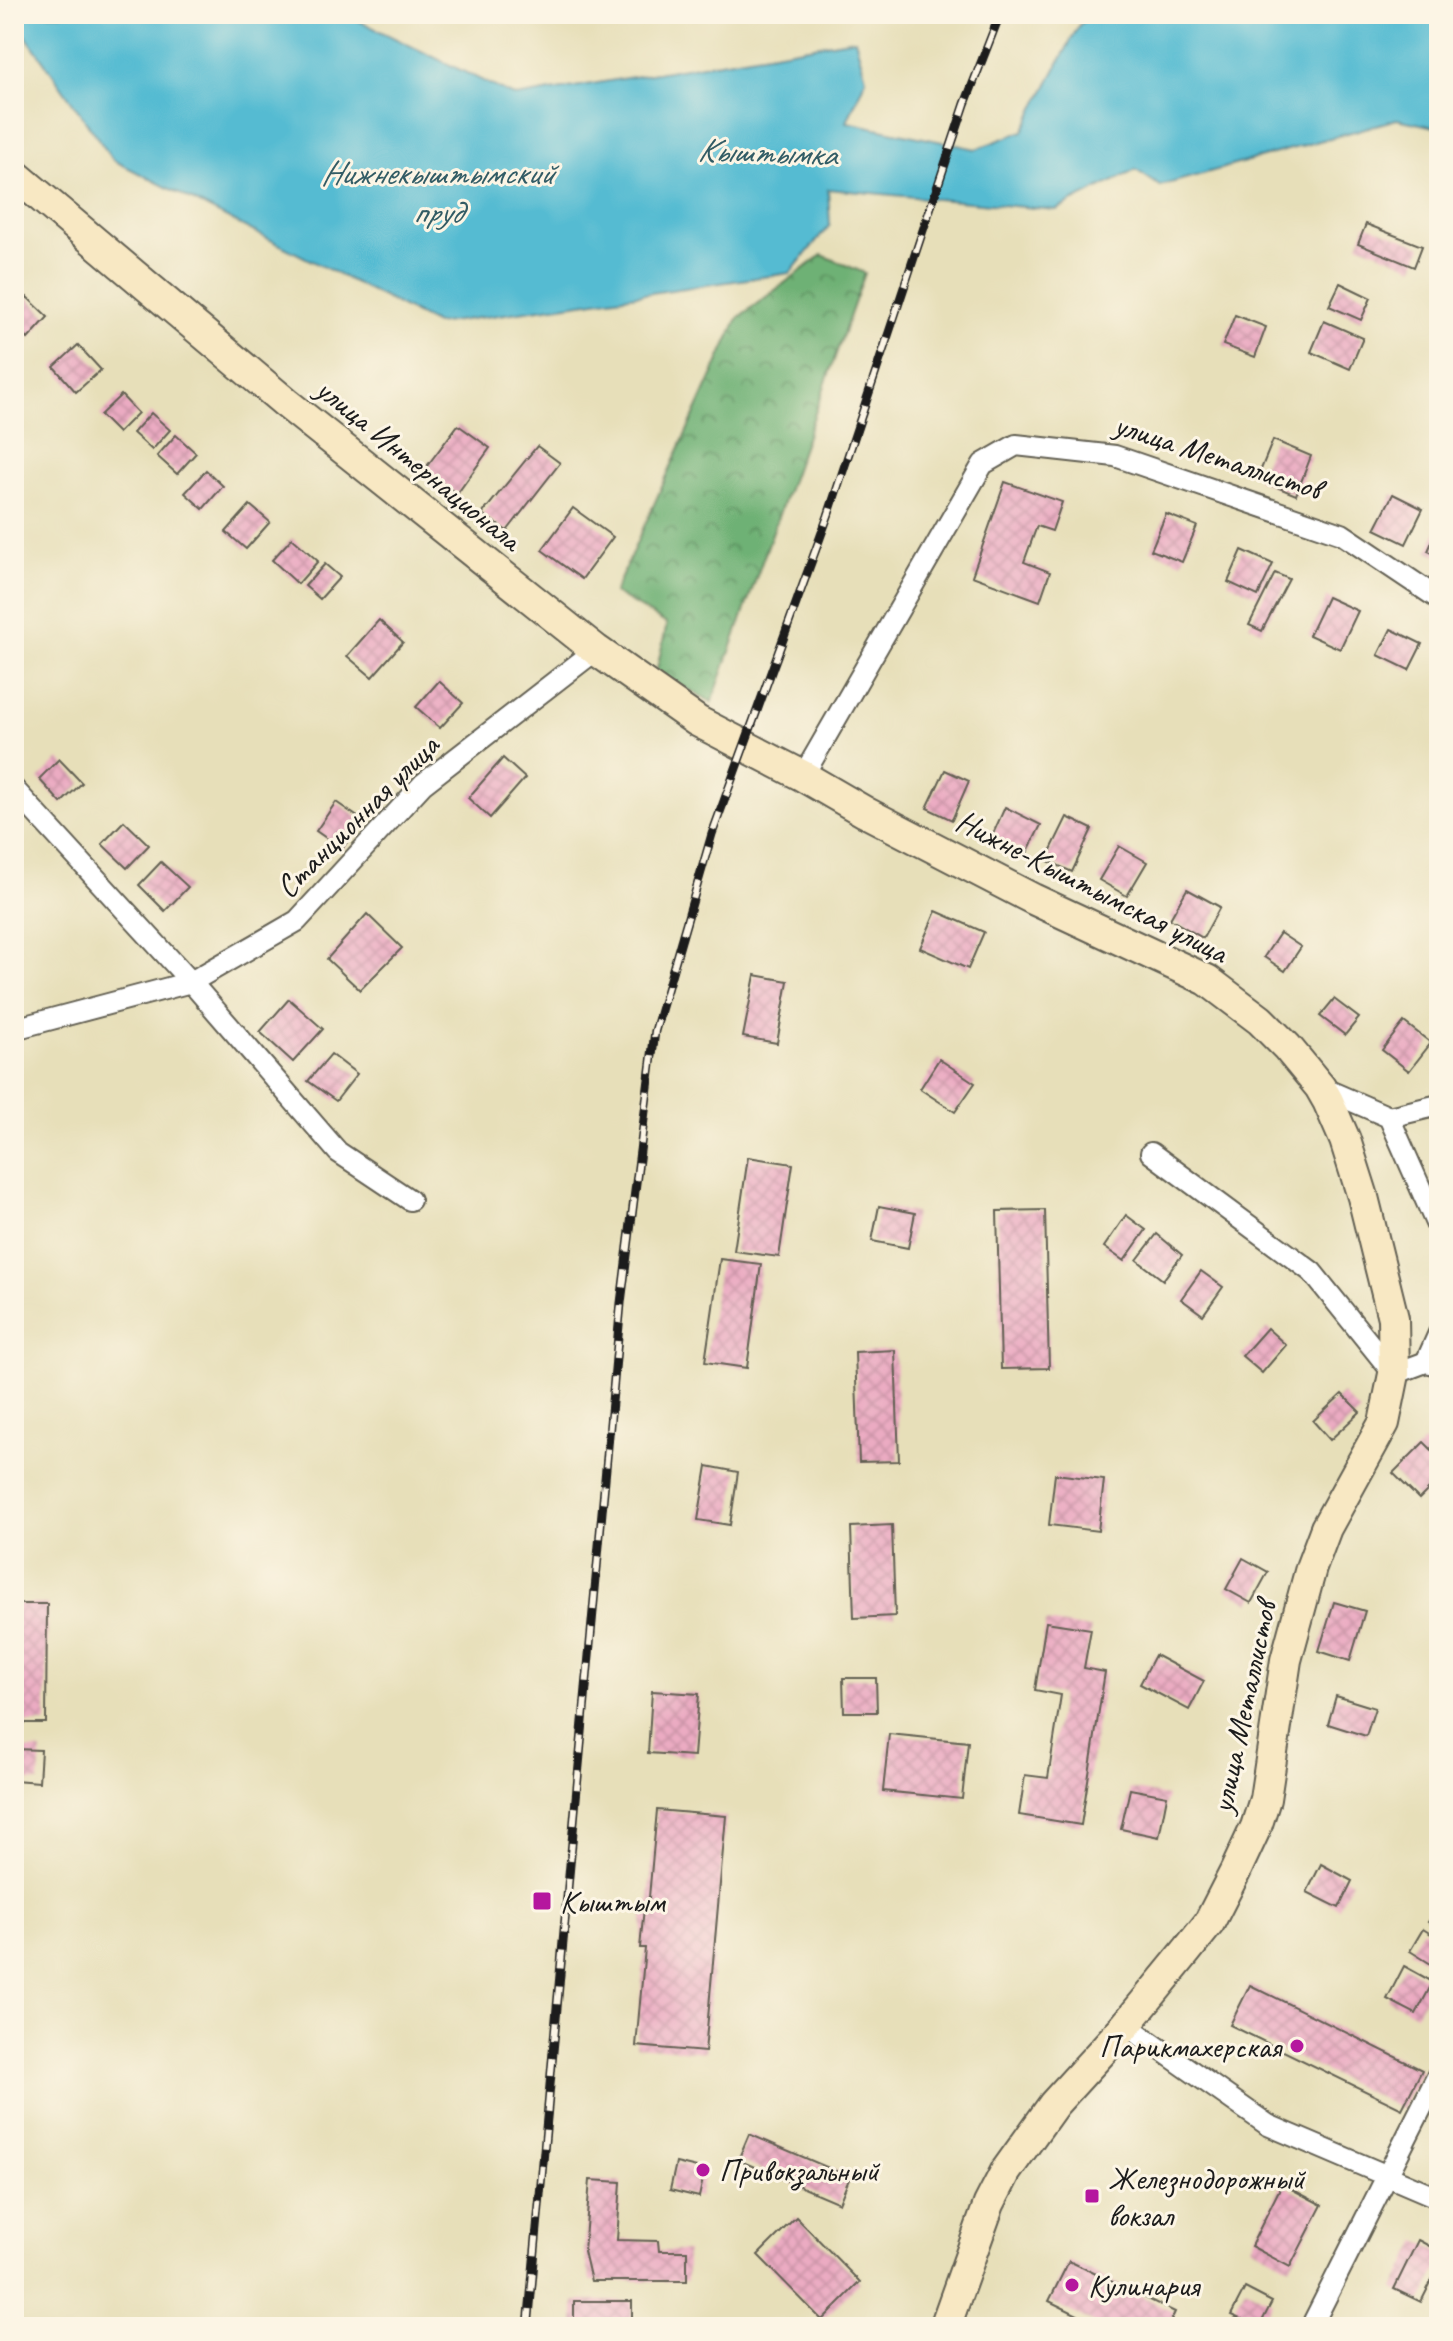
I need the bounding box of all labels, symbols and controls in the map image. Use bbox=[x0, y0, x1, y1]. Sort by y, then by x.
water label: Кыштымка bbox=[697, 128, 840, 176]
water label: Нижнекыштымский пруд bbox=[321, 151, 560, 233]
street label: улица Интернационала bbox=[306, 368, 532, 562]
street label: улица Металлистов bbox=[1107, 403, 1332, 511]
street label: Станционная улица bbox=[267, 724, 449, 907]
street label: Нижне-Кыштымская улица bbox=[949, 800, 1236, 974]
street label: улица Металлистов bbox=[1201, 1592, 1287, 1818]
place label: Кыштым bbox=[560, 1881, 666, 1922]
marker: Кыштым bbox=[531, 1890, 553, 1912]
place label: Парикмахерская bbox=[1099, 2026, 1283, 2067]
marker: Парикмахерская bbox=[1288, 2037, 1306, 2055]
place label: Привокзальный bbox=[719, 2150, 880, 2191]
place label: Железнодорожный вокзал bbox=[1108, 2158, 1306, 2236]
marker: Привокзальный bbox=[694, 2161, 712, 2179]
marker: Железнодорожный вокзал bbox=[1083, 2187, 1101, 2205]
place label: Кулинария bbox=[1088, 2265, 1201, 2306]
marker: Кулинария bbox=[1063, 2276, 1081, 2294]

